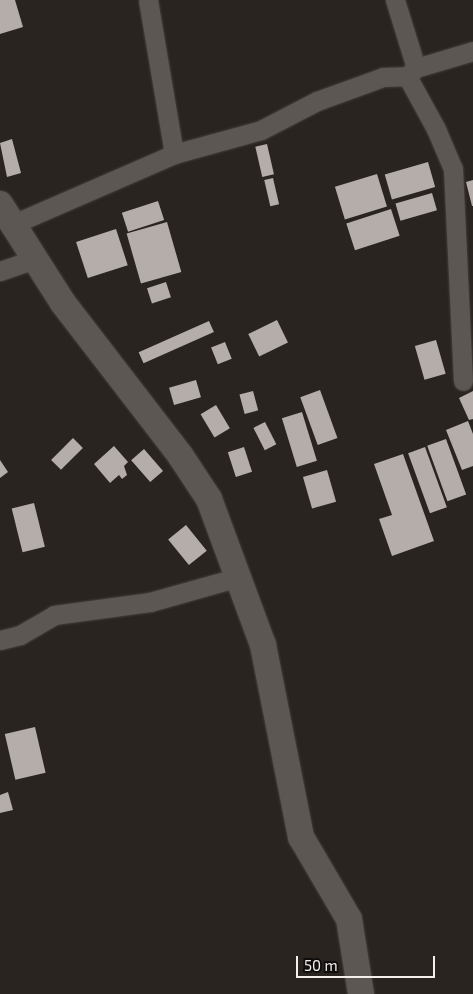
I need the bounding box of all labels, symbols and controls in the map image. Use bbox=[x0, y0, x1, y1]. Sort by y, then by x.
scale bar bbox=[298, 946, 437, 978]
text: 50 m bbox=[304, 956, 338, 974]

